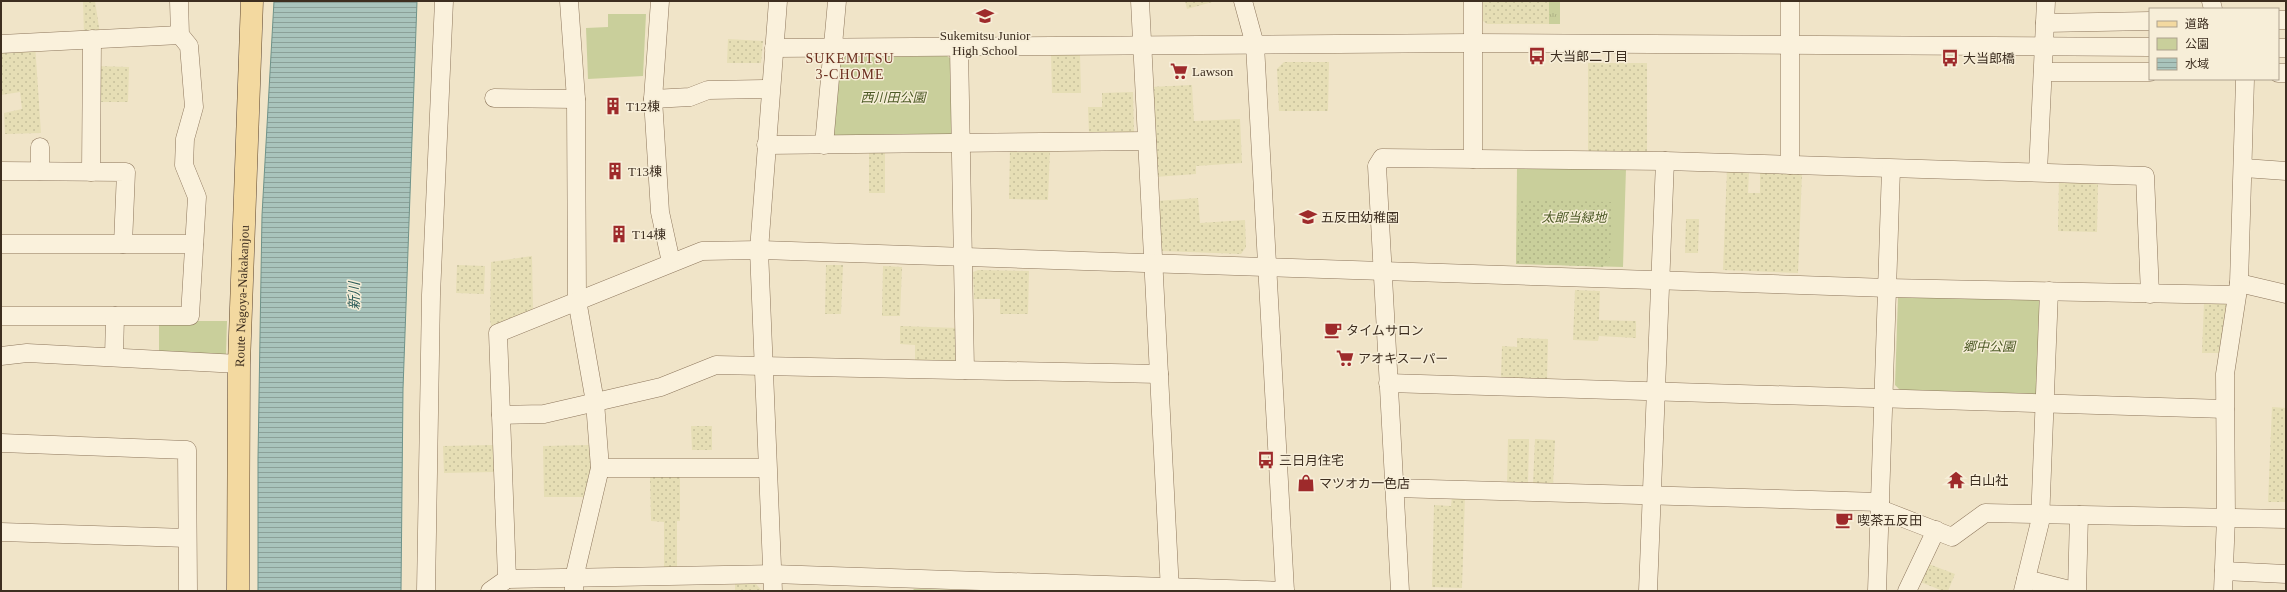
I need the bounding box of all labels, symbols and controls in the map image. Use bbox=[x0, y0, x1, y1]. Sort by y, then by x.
school or university icon: Sukemitsu Junior High School bbox=[975, 6, 995, 26]
legend bbox=[2149, 8, 2279, 80]
text: 道路 bbox=[2185, 17, 2209, 31]
place label: Sukemitsu Junior High School bbox=[940, 28, 1031, 58]
text: 公園 bbox=[2185, 37, 2209, 51]
bus stop icon: 大当郎二丁目 bbox=[1527, 46, 1547, 66]
bus stop icon: 大当郎橋 bbox=[1940, 48, 1960, 68]
place label: 大当郎二丁目 bbox=[1550, 49, 1628, 64]
district label: SUKEMITSU 3-CHOME bbox=[805, 51, 895, 82]
place label: 大当郎橋 bbox=[1963, 51, 2015, 66]
text: 水域 bbox=[2185, 57, 2209, 71]
supermarket icon: Lawson bbox=[1169, 61, 1189, 81]
place label: Lawson bbox=[1192, 64, 1234, 79]
park label: 西川田公園 bbox=[860, 90, 927, 105]
building icon: T12棟 bbox=[603, 96, 623, 116]
place label: T12棟 bbox=[626, 99, 660, 114]
building icon: T13棟 bbox=[605, 161, 625, 181]
place label: T13棟 bbox=[628, 164, 662, 179]
school or university icon: 五反田幼稚園 bbox=[1298, 207, 1318, 227]
place label: 五反田幼稚園 bbox=[1321, 210, 1399, 225]
park label: 太郎当緑地 bbox=[1541, 210, 1608, 225]
street label: Route Nagoya-Nakakanjou bbox=[232, 224, 252, 367]
building icon: T14棟 bbox=[609, 224, 629, 244]
place label: T14棟 bbox=[632, 227, 666, 242]
water label: 新川 bbox=[347, 280, 362, 310]
cafe icon: タイムサロン bbox=[1323, 320, 1343, 340]
place label: タイムサロン bbox=[1346, 323, 1424, 338]
park label: 郷中公園 bbox=[1963, 339, 2017, 354]
supermarket icon: アオキスーパー bbox=[1335, 348, 1355, 368]
place label: アオキスーパー bbox=[1358, 351, 1448, 366]
bus stop icon: 三日月住宅 bbox=[1256, 450, 1276, 470]
place label: 三日月住宅 bbox=[1279, 453, 1344, 468]
temple icon: 白山社 bbox=[1946, 470, 1966, 490]
shop icon: マツオカ一色店 bbox=[1296, 473, 1316, 493]
place label: 白山社 bbox=[1969, 473, 2008, 488]
place label: マツオカ一色店 bbox=[1319, 476, 1410, 491]
cafe icon: 喫茶五反田 bbox=[1834, 510, 1854, 530]
place label: 喫茶五反田 bbox=[1857, 513, 1922, 528]

